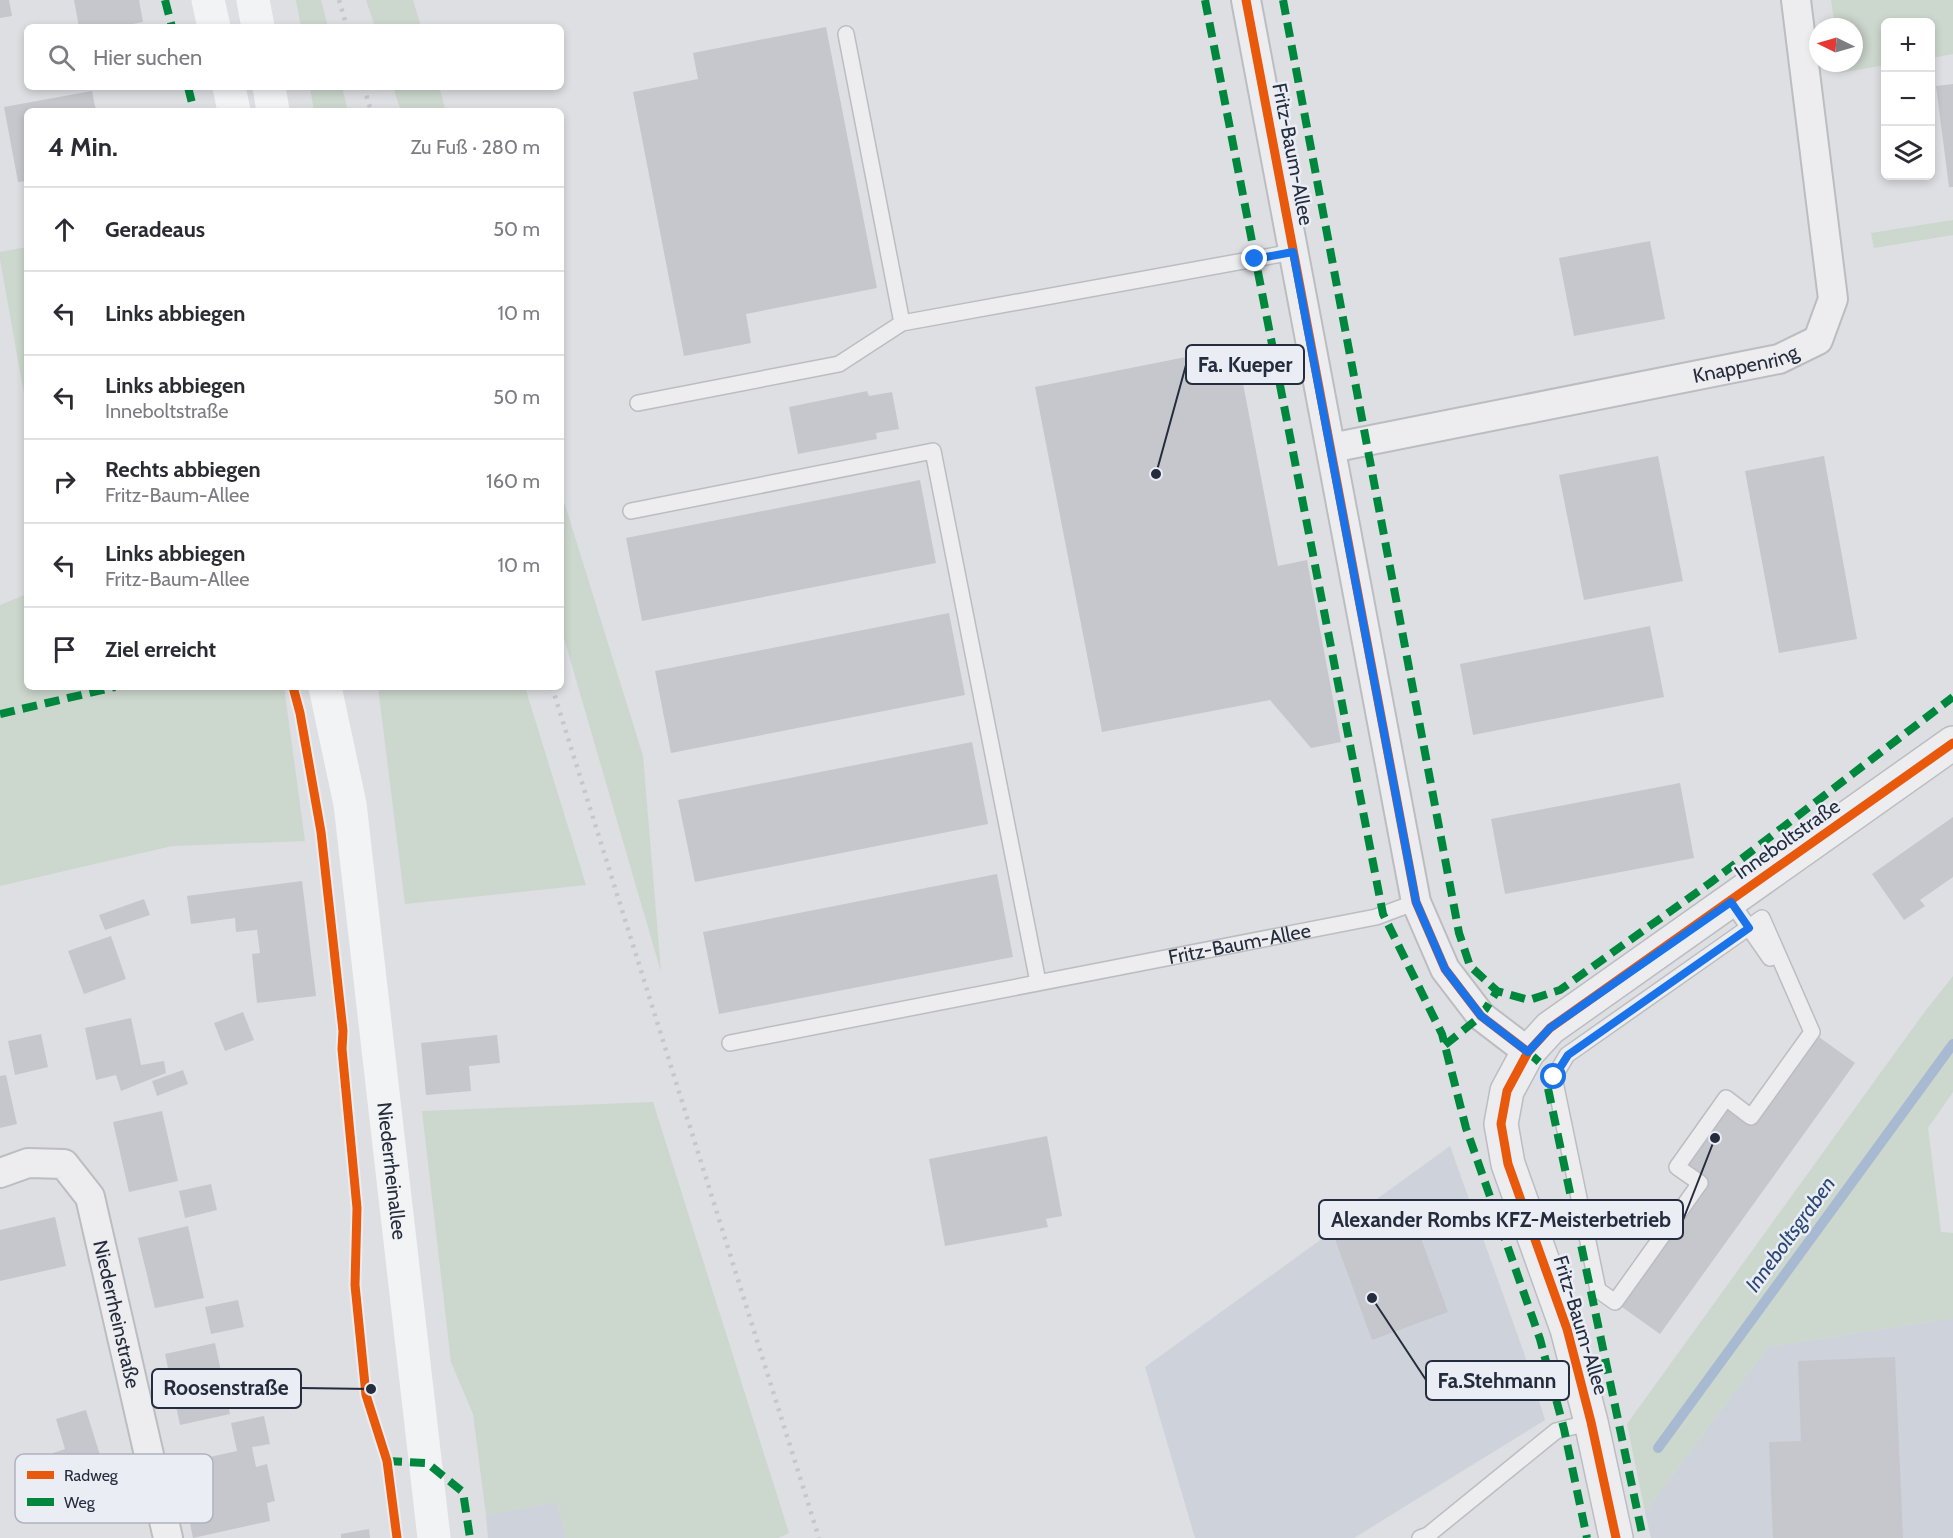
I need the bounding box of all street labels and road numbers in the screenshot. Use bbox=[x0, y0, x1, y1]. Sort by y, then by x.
street label: Fritz-Baum-Allee bbox=[1267, 81, 1319, 227]
street label: Knappenring bbox=[1691, 339, 1803, 388]
street label: Inneboltstraße bbox=[1730, 794, 1844, 884]
street label: Fritz-Baum-Allee bbox=[1166, 918, 1313, 969]
street label: Niederrheinallee bbox=[372, 1101, 412, 1241]
street label: Niederrheinstraße bbox=[88, 1238, 145, 1391]
street label: Fritz-Baum-Allee bbox=[1548, 1252, 1614, 1398]

